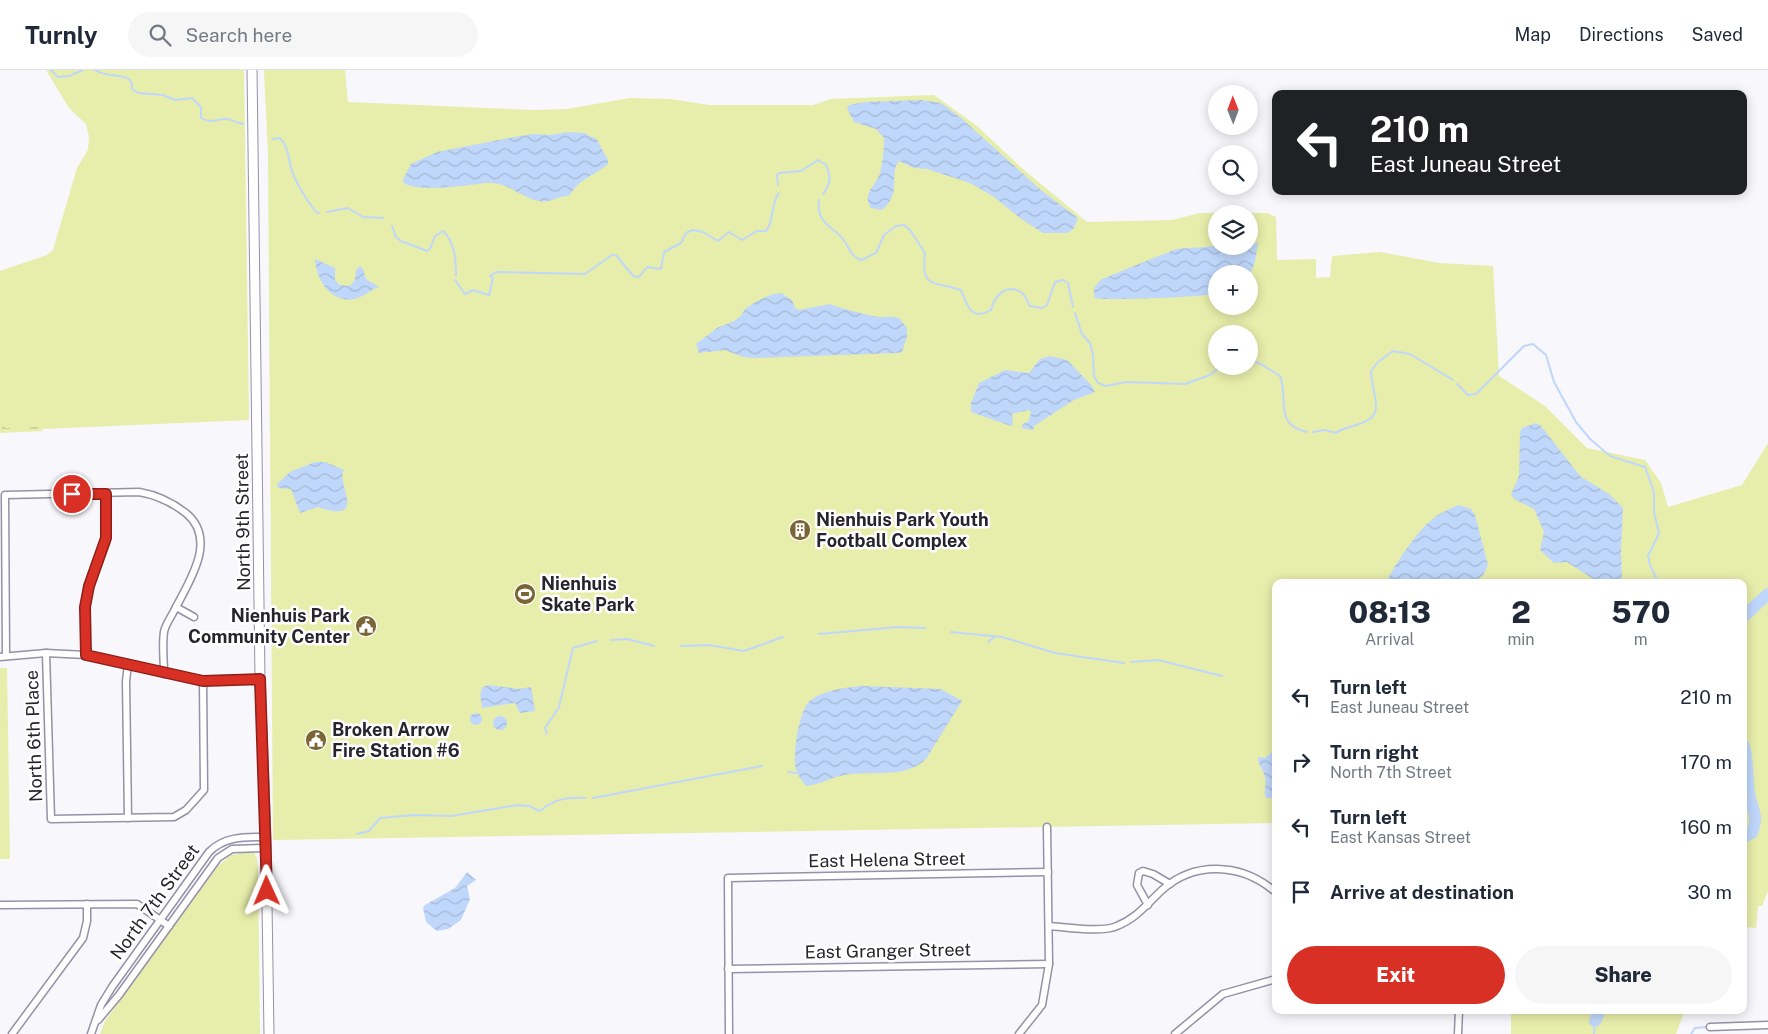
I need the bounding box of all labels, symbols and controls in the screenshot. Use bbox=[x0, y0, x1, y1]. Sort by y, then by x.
search box bbox=[128, 12, 478, 57]
text: Turnly bbox=[25, 21, 98, 49]
icon: search bbox=[146, 21, 174, 49]
text: Search here bbox=[186, 24, 292, 46]
text: Map bbox=[1514, 24, 1551, 45]
text: Directions bbox=[1579, 24, 1664, 45]
text: Saved bbox=[1692, 24, 1743, 45]
north arrow bbox=[1208, 85, 1258, 135]
map controls bbox=[1208, 85, 1258, 375]
text: 210 m bbox=[1370, 109, 1469, 150]
icon: left bbox=[1287, 110, 1352, 175]
button: search bbox=[1208, 145, 1258, 195]
text: East Juneau Street bbox=[1370, 151, 1561, 177]
button: layers bbox=[1208, 205, 1258, 255]
button: + bbox=[1208, 265, 1258, 315]
button: − bbox=[1208, 325, 1258, 375]
street label: North 9th Street bbox=[231, 453, 254, 591]
pin bbox=[51, 473, 93, 515]
icon: arrive bbox=[58, 480, 86, 508]
place label: Nienhuis Park Youth Football Complex bbox=[816, 509, 989, 551]
building icon: Nienhuis Park Youth Football Complex bbox=[788, 518, 812, 542]
place label: Nienhuis Skate Park bbox=[541, 573, 635, 615]
sports icon: Nienhuis Skate Park bbox=[513, 582, 537, 606]
text: 08:13 bbox=[1348, 594, 1431, 630]
text: 2 bbox=[1511, 594, 1531, 630]
text: 570 bbox=[1611, 594, 1671, 630]
place label: Nienhuis Park Community Center bbox=[188, 605, 351, 647]
public building icon: Nienhuis Park Community Center bbox=[354, 614, 378, 638]
text: Arrival bbox=[1365, 630, 1414, 649]
text: min bbox=[1507, 630, 1535, 649]
text: m bbox=[1634, 630, 1648, 649]
street label: North 6th Place bbox=[21, 670, 46, 802]
text: Turn left bbox=[1330, 676, 1407, 698]
icon: left bbox=[1287, 683, 1315, 711]
text: 210 m bbox=[1680, 686, 1732, 708]
text: East Juneau Street bbox=[1330, 698, 1469, 717]
place label: Broken Arrow Fire Station #6 bbox=[332, 719, 460, 761]
public building icon: Broken Arrow Fire Station #6 bbox=[304, 728, 328, 752]
text: Turn right bbox=[1330, 741, 1419, 763]
icon: right bbox=[1287, 748, 1315, 776]
text: 170 m bbox=[1681, 751, 1732, 773]
text: North 7th Street bbox=[1330, 763, 1452, 782]
text: Turn left bbox=[1330, 806, 1407, 828]
icon: left bbox=[1287, 813, 1315, 841]
text: 160 m bbox=[1680, 816, 1732, 838]
text: East Kansas Street bbox=[1330, 828, 1471, 847]
street label: North 7th Street bbox=[106, 840, 203, 963]
street label: East Helena Street bbox=[808, 848, 966, 871]
position arrow bbox=[240, 864, 292, 916]
icon: arrive bbox=[1287, 878, 1315, 906]
text: Arrive at destination bbox=[1330, 881, 1514, 903]
text: 30 m bbox=[1687, 881, 1732, 903]
street label: East Granger Street bbox=[805, 939, 971, 962]
button: Exit bbox=[1287, 946, 1505, 1004]
button: Share bbox=[1515, 946, 1732, 1004]

